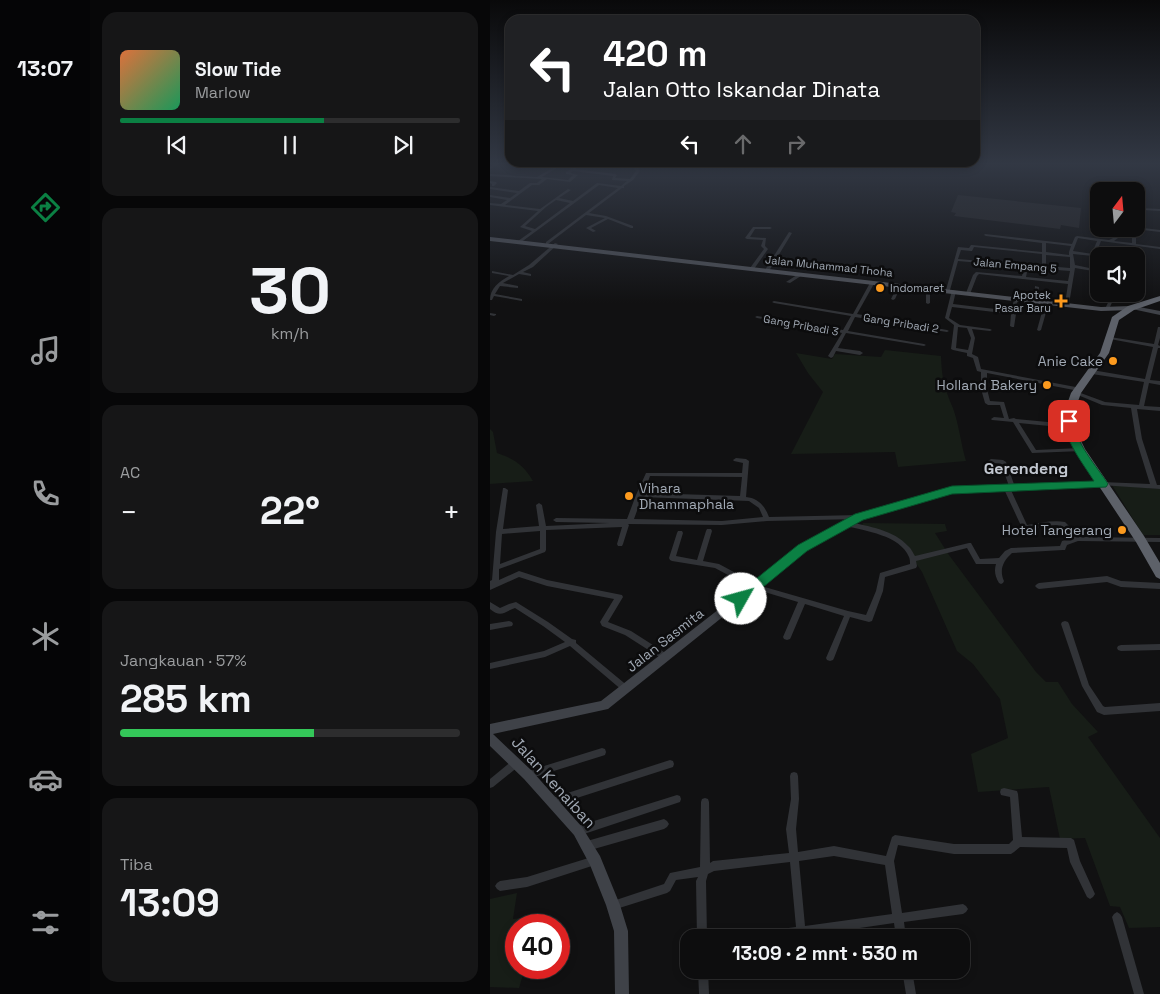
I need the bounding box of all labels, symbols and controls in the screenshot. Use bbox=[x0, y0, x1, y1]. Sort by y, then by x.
text: 420 m bbox=[603, 32, 708, 76]
icon: left bbox=[520, 35, 585, 100]
text: 13:07 bbox=[17, 54, 73, 82]
text: Slow Tide bbox=[195, 57, 281, 82]
text: Jalan Otto Iskandar Dinata bbox=[603, 75, 880, 103]
text: Marlow bbox=[195, 82, 251, 103]
icon: left bbox=[676, 130, 704, 158]
icon: ahead bbox=[729, 130, 757, 158]
icon: right bbox=[782, 130, 810, 158]
icon: previous bbox=[163, 131, 191, 159]
icon: pause bbox=[276, 131, 304, 159]
icon: next bbox=[389, 131, 417, 159]
north arrow bbox=[1090, 182, 1145, 238]
map controls bbox=[1090, 182, 1145, 302]
icon: directions bbox=[28, 190, 63, 225]
button: sound bbox=[1090, 247, 1145, 302]
text: 30 bbox=[249, 249, 331, 332]
street label: Jalan Muhammad Thoha bbox=[764, 252, 894, 280]
street label: Jalan Empang 5 bbox=[973, 254, 1058, 276]
place label: Indomaret bbox=[890, 281, 944, 295]
marker: Indomaret bbox=[874, 282, 886, 294]
place label: Apotek Pasar Baru bbox=[995, 288, 1051, 315]
marker: Apotek Pasar Baru bbox=[1055, 295, 1067, 307]
street label: Gang Pribadi 2 bbox=[862, 310, 940, 336]
street label: Gang Pribadi 3 bbox=[762, 311, 840, 339]
text: km/h bbox=[271, 323, 309, 344]
icon: music bbox=[28, 333, 63, 368]
place label: Anie Cake bbox=[1038, 352, 1103, 370]
marker: Anie Cake bbox=[1107, 355, 1119, 367]
place label: Holland Bakery bbox=[936, 376, 1037, 394]
marker: Holland Bakery bbox=[1041, 379, 1053, 391]
pin bbox=[1048, 400, 1090, 442]
icon: arrive bbox=[1055, 407, 1083, 435]
district label: Gerendeng bbox=[984, 458, 1068, 479]
text: AC bbox=[120, 462, 140, 483]
icon: phone bbox=[28, 476, 63, 511]
place label: Vihara Dhammaphala bbox=[639, 479, 734, 513]
text: 22° bbox=[260, 487, 320, 535]
marker: Vihara Dhammaphala bbox=[623, 490, 635, 502]
text: − bbox=[120, 494, 137, 530]
text: + bbox=[443, 494, 460, 530]
place label: Hotel Tangerang bbox=[1002, 521, 1112, 539]
marker: Hotel Tangerang bbox=[1116, 524, 1128, 536]
position arrow bbox=[714, 572, 766, 624]
street label: Jalan Sasmita bbox=[623, 604, 707, 676]
icon: climate bbox=[28, 619, 63, 654]
text: Jangkauan · 57% bbox=[120, 650, 247, 671]
text: 285 km bbox=[120, 675, 252, 723]
street label: Jalan Kenaiban bbox=[507, 732, 600, 833]
icon: car bbox=[28, 762, 63, 797]
text: Tiba bbox=[120, 854, 153, 875]
text: 13:09 bbox=[120, 879, 220, 927]
icon: filters bbox=[28, 905, 63, 940]
speed limit sign: 40 bbox=[505, 914, 570, 979]
text: 13:09 · 2 mnt · 530 m bbox=[732, 941, 918, 966]

